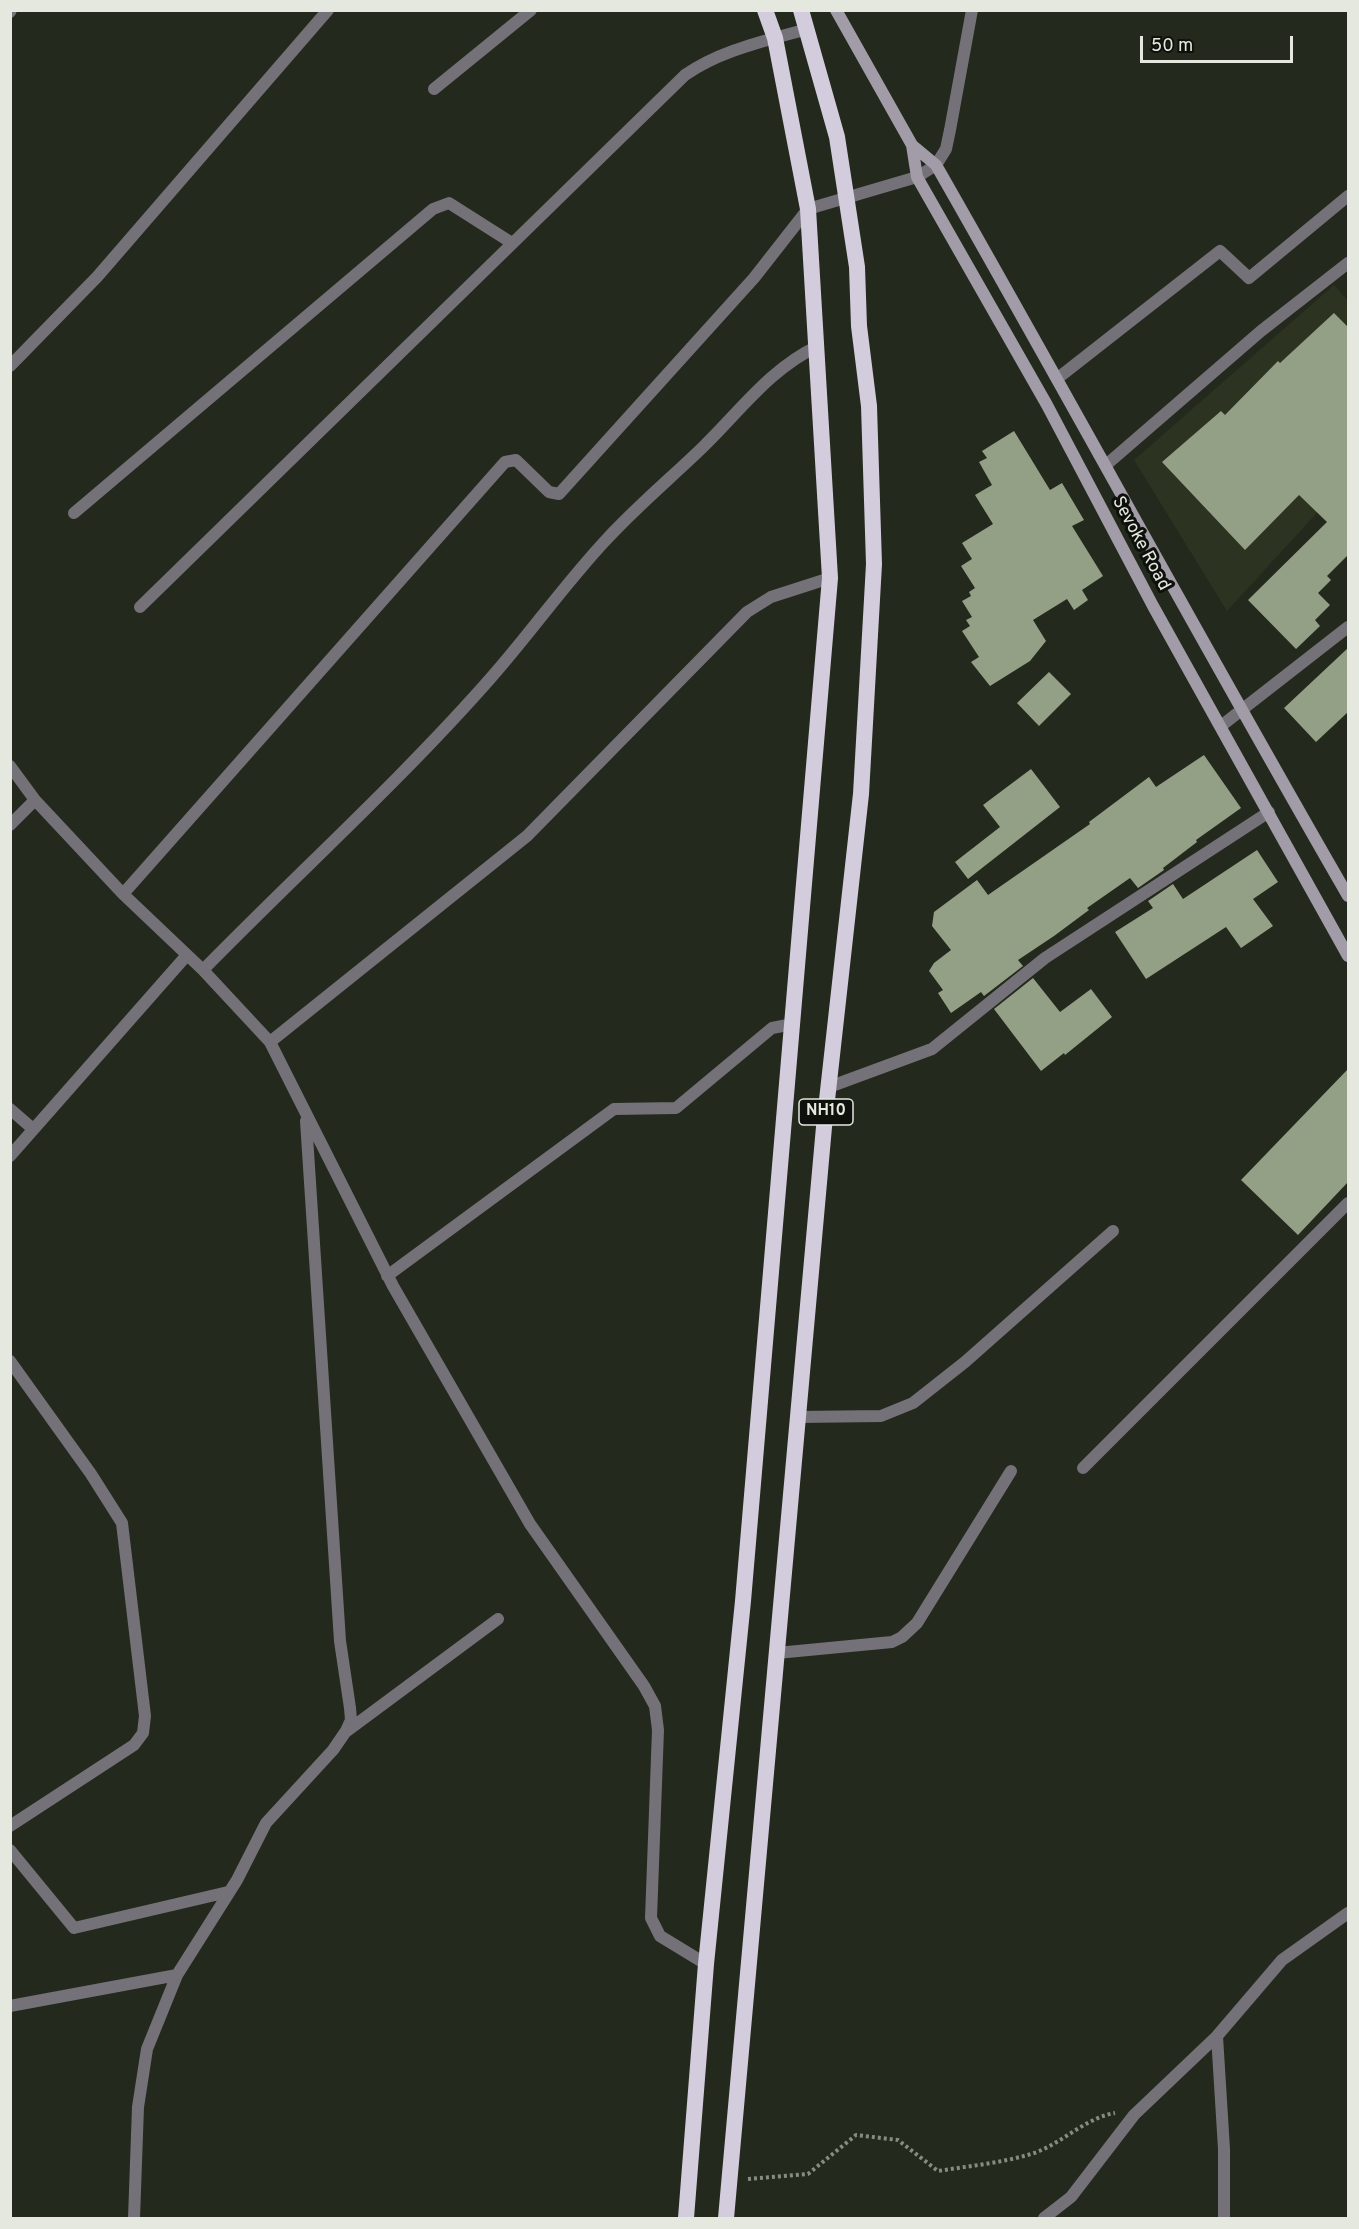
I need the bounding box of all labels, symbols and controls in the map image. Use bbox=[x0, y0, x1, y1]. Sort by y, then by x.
scale bar bbox=[1143, 24, 1296, 62]
text: 50 m bbox=[1151, 35, 1193, 58]
street label: Sevoke Road bbox=[1106, 493, 1174, 595]
road number: NH10 bbox=[799, 1099, 853, 1125]

